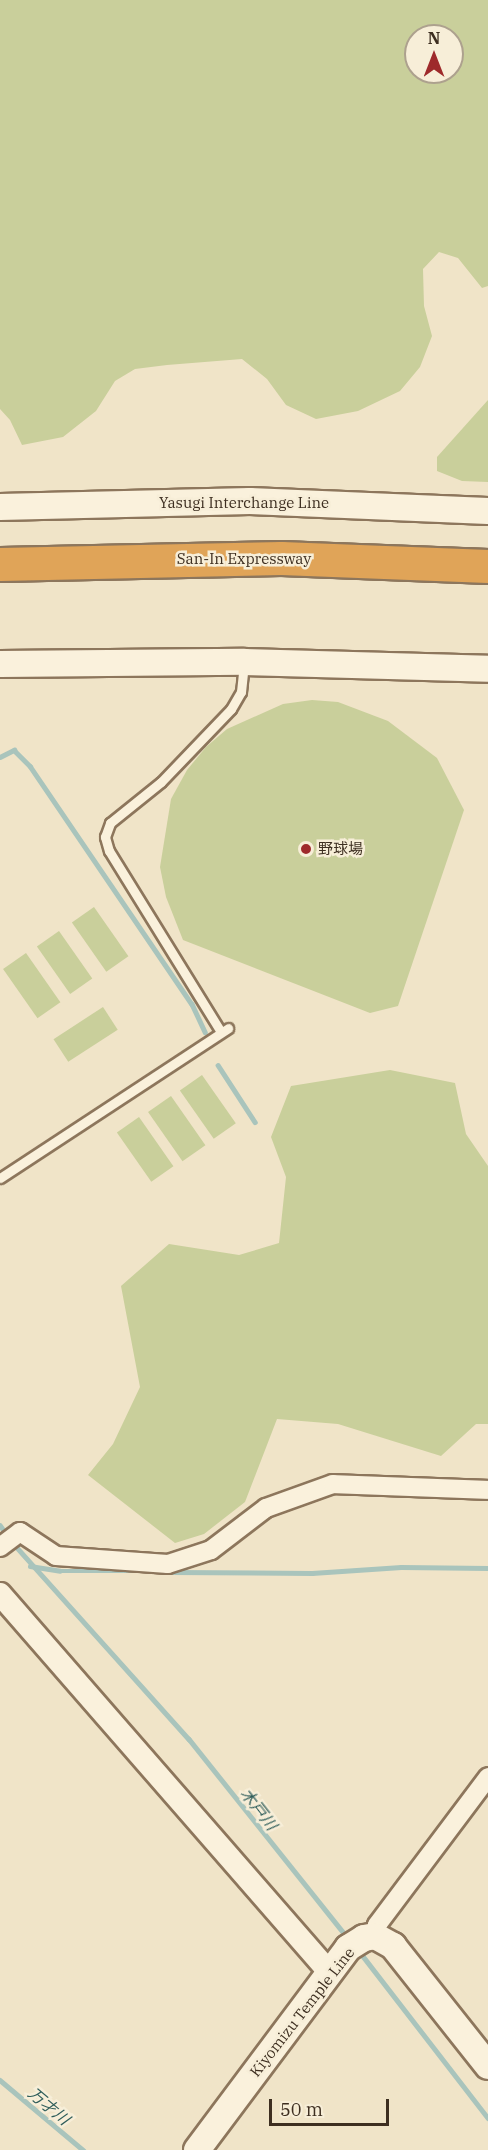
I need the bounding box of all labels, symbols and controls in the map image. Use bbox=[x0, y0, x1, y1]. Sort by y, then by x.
north arrow bbox=[404, 24, 464, 84]
text: N bbox=[428, 28, 440, 48]
street label: Yasugi Interchange Line bbox=[159, 494, 329, 512]
street label: San-In Expressway bbox=[177, 550, 311, 568]
place label: 野球場 bbox=[318, 840, 363, 858]
marker: 野球場 bbox=[299, 842, 313, 856]
water label: 木戸川 bbox=[237, 1784, 281, 1834]
street label: Kiyomizu Temple Line bbox=[246, 1944, 358, 2080]
water label: 万才川 bbox=[24, 2083, 74, 2129]
scale bar bbox=[272, 2087, 392, 2125]
text: 50 m bbox=[280, 2098, 323, 2121]

